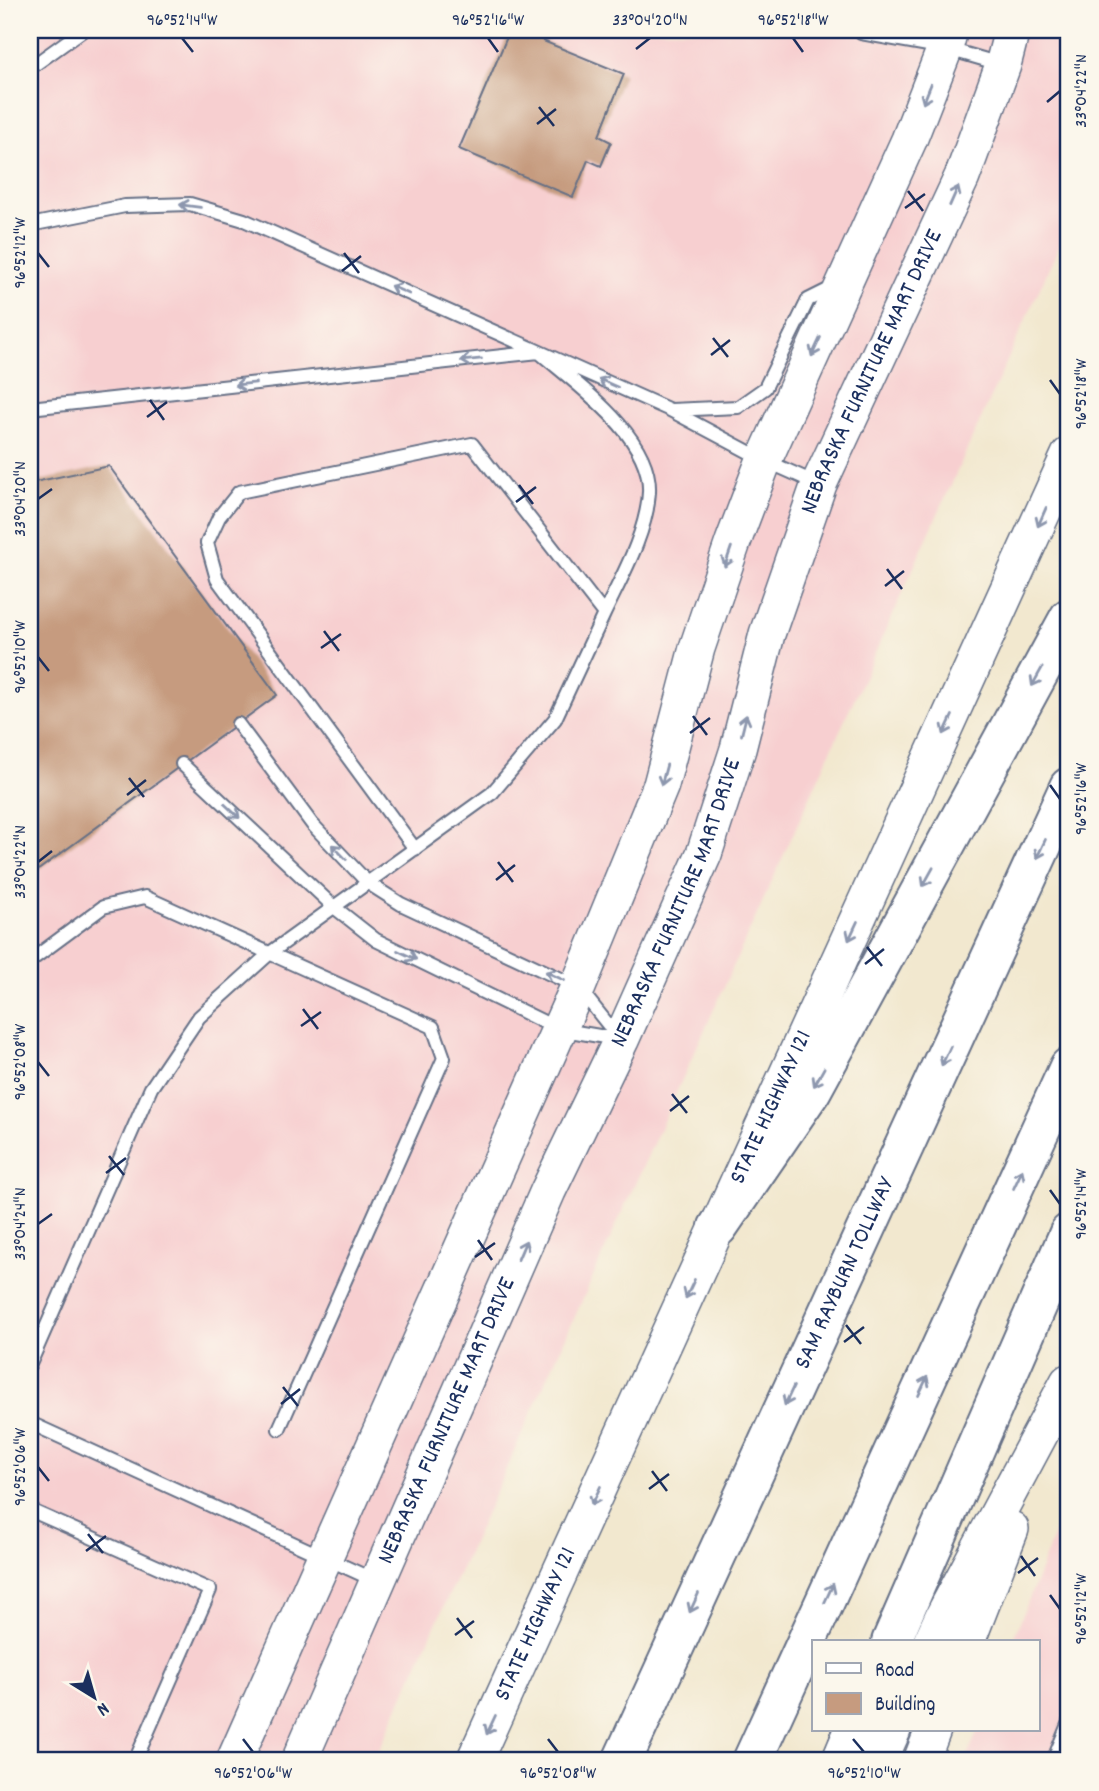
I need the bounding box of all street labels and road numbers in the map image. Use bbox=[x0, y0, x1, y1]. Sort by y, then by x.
street label: NEBRASKA FURNITURE MART DRIVE bbox=[793, 224, 952, 519]
street label: NEBRASKA FURNITURE MART DRIVE bbox=[603, 754, 751, 1053]
street label: STATE HIGHWAY 121 bbox=[722, 1025, 821, 1190]
street label: SAM RAYBURN TOLLWAY bbox=[787, 1171, 905, 1375]
street label: NEBRASKA FURNITURE MART DRIVE bbox=[370, 1272, 525, 1570]
street label: STATE HIGHWAY 121 bbox=[486, 1542, 586, 1707]

